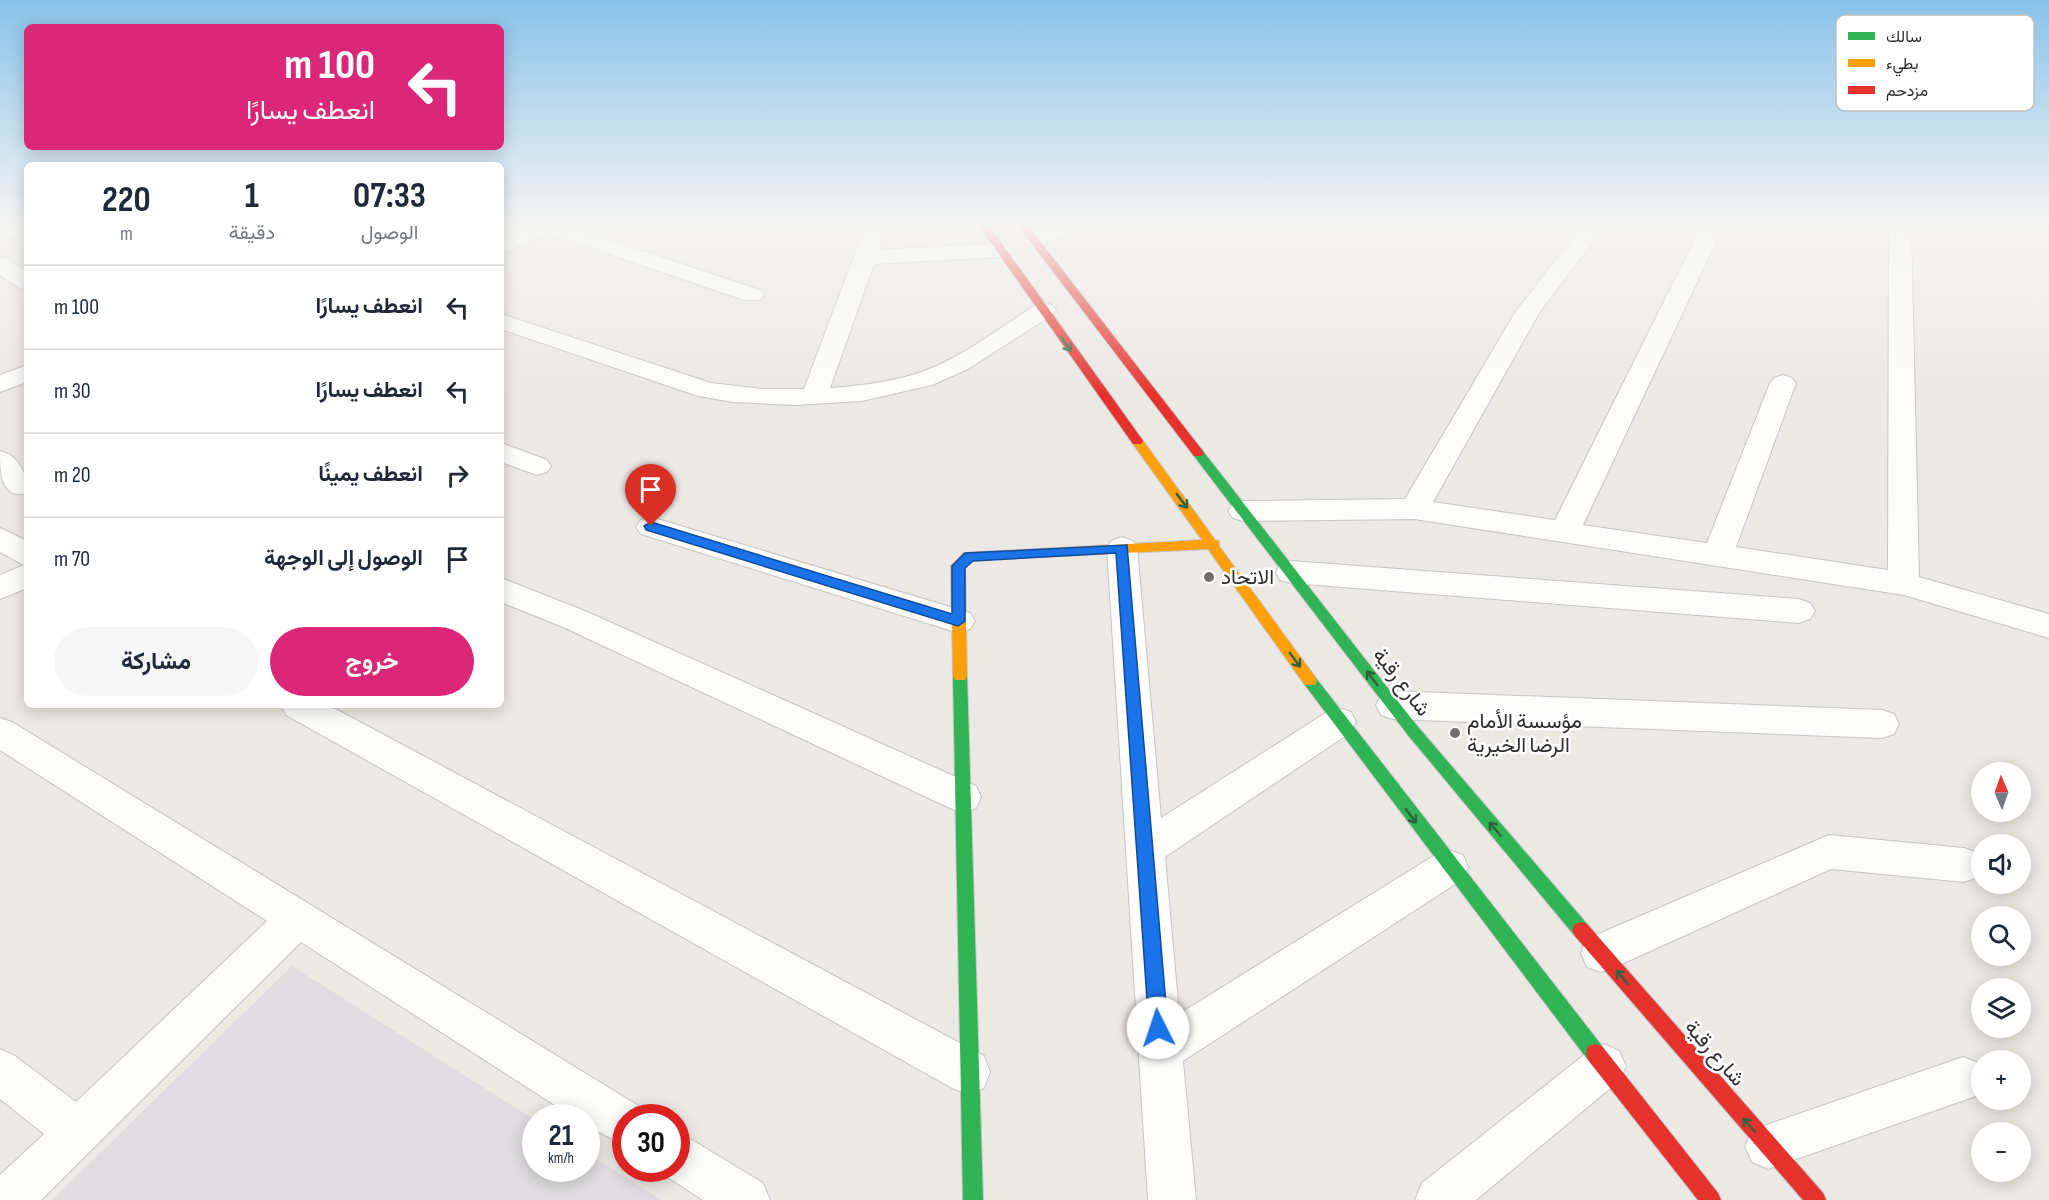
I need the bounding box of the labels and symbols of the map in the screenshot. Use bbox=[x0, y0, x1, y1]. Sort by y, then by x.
legend bbox=[1836, 15, 2034, 111]
text: سالك bbox=[1886, 28, 1922, 47]
text: بطيء bbox=[1886, 55, 1918, 77]
text: مزدحم bbox=[1886, 82, 1928, 101]
one-way arrow bbox=[1060, 335, 1073, 352]
pin bbox=[625, 464, 676, 526]
one-way arrow bbox=[1175, 492, 1188, 508]
place label: الاتحاد bbox=[1221, 565, 1274, 590]
marker: الاتحاد bbox=[1202, 570, 1216, 584]
street label: شارع رقية bbox=[1367, 643, 1436, 722]
one-way arrow bbox=[1288, 651, 1301, 667]
one-way arrow bbox=[1365, 670, 1378, 686]
place label: مؤسسة الأمام الرضا الخيرية bbox=[1467, 709, 1582, 758]
marker: مؤسسة الأمام الرضا الخيرية bbox=[1448, 726, 1462, 740]
north arrow bbox=[1971, 762, 2031, 822]
one-way arrow bbox=[1405, 808, 1417, 824]
one-way arrow bbox=[1488, 822, 1502, 837]
one-way arrow bbox=[1615, 970, 1629, 985]
position arrow bbox=[1126, 996, 1190, 1060]
street label: شارع رقية bbox=[1678, 1015, 1750, 1092]
speed limit sign: 30 bbox=[612, 1104, 690, 1182]
one-way arrow bbox=[1742, 1118, 1756, 1133]

